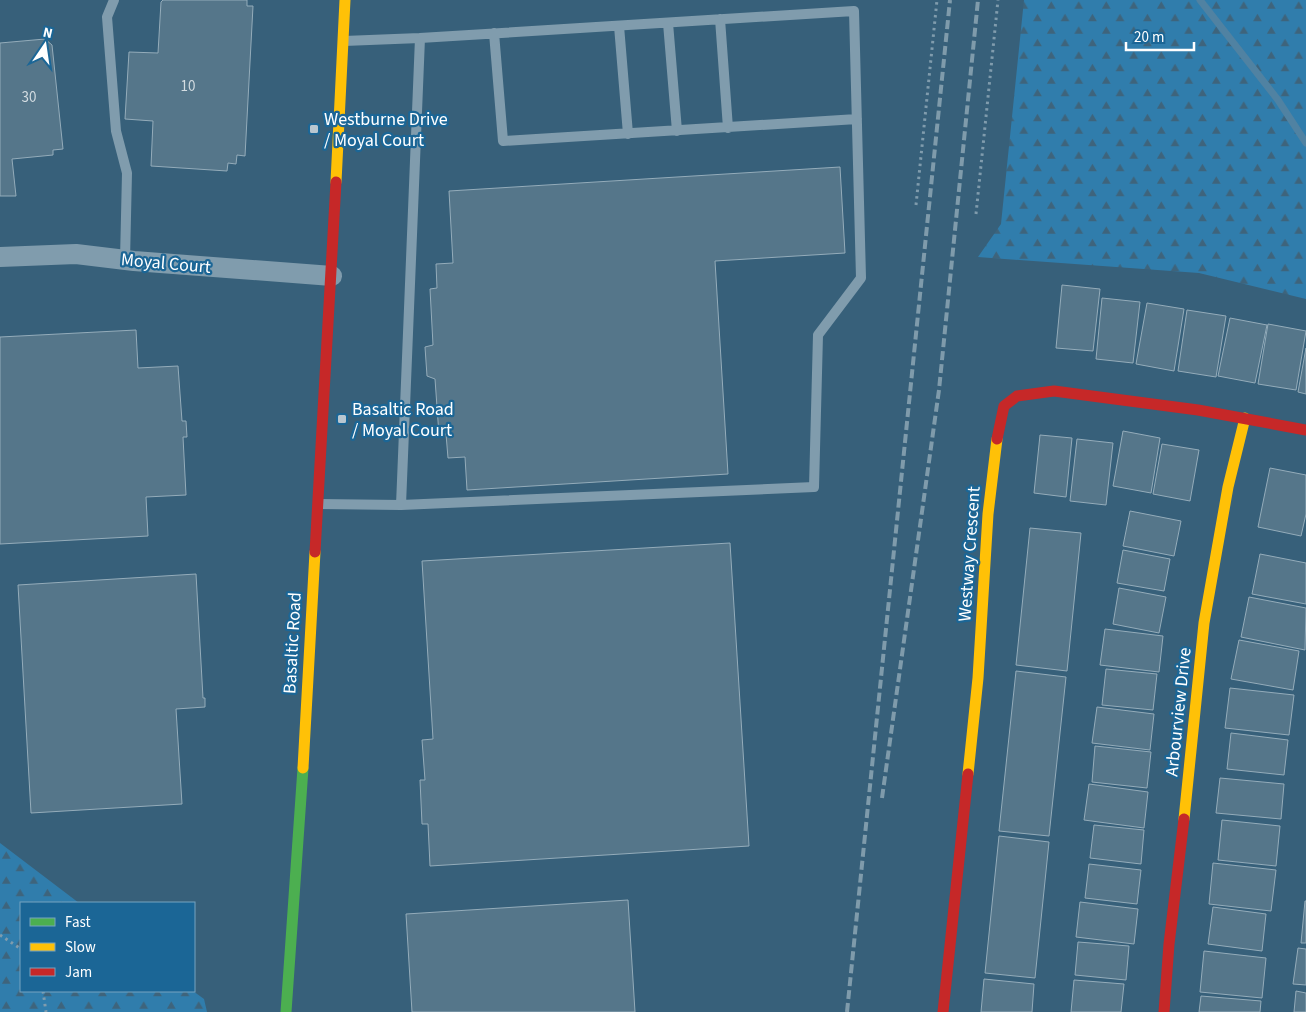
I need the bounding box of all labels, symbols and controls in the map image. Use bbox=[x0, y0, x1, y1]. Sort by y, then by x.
north arrow bbox=[20, 20, 70, 70]
scale bar bbox=[1126, 20, 1194, 52]
text: N bbox=[41, 23, 54, 44]
text: 20 m bbox=[1134, 27, 1164, 48]
house number: 10 bbox=[181, 76, 195, 97]
house number: 30 bbox=[22, 87, 36, 108]
place label: Westburne Drive / Moyal Court bbox=[324, 107, 448, 153]
marker: Westburne Drive / Moyal Court bbox=[308, 123, 320, 135]
street label: Moyal Court bbox=[120, 247, 212, 280]
place label: Basaltic Road / Moyal Court bbox=[352, 397, 454, 443]
marker: Basaltic Road / Moyal Court bbox=[336, 413, 348, 425]
street label: Westway Crescent bbox=[952, 485, 987, 623]
street label: Basaltic Road bbox=[277, 592, 308, 695]
street label: Arbourview Drive bbox=[1159, 646, 1198, 778]
legend bbox=[20, 902, 195, 992]
text: Fast bbox=[65, 912, 91, 933]
text: Slow bbox=[65, 937, 96, 958]
text: Jam bbox=[65, 962, 92, 983]

